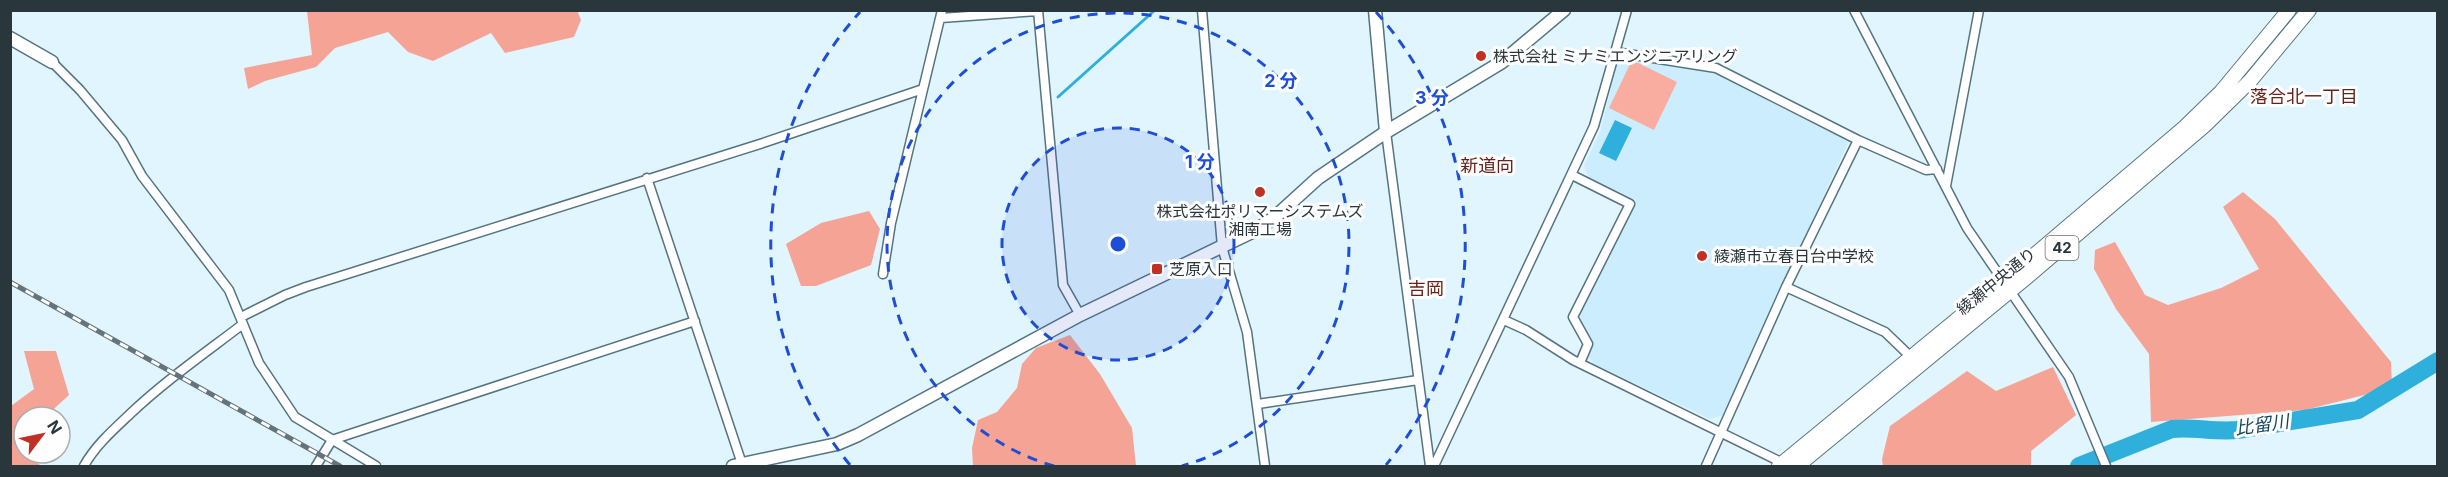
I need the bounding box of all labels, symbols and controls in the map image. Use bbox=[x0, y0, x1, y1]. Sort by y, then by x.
place label: 株式会社 ミナミエンジニアリング bbox=[1493, 46, 1738, 66]
marker: 株式会社 ミナミエンジニアリング bbox=[1474, 49, 1488, 63]
text: 2 分 bbox=[1264, 70, 1298, 91]
district label: 落合北一丁目 bbox=[2250, 86, 2358, 107]
text: 3 分 bbox=[1415, 87, 1449, 108]
text: 1 分 bbox=[1185, 151, 1215, 172]
district label: 新道向 bbox=[1460, 155, 1514, 176]
marker: 株式会社ポリマーシステムズ 湘南工場 bbox=[1253, 185, 1267, 199]
place label: 株式会社ポリマーシステムズ 湘南工場 bbox=[1156, 201, 1364, 239]
centre of rings bbox=[1108, 234, 1128, 254]
road number: 42 bbox=[2046, 236, 2078, 260]
street label: 綾瀬中央通り bbox=[1952, 243, 2040, 319]
place label: 綾瀬市立春日台中学校 bbox=[1714, 246, 1874, 266]
marker: 綾瀬市立春日台中学校 bbox=[1695, 249, 1709, 263]
place label: 芝原入口 bbox=[1169, 259, 1233, 279]
marker: 芝原入口 bbox=[1150, 262, 1164, 276]
district label: 吉岡 bbox=[1408, 278, 1444, 299]
north arrow bbox=[12, 405, 72, 465]
water label: 比留川 bbox=[2234, 410, 2292, 439]
text: N bbox=[43, 417, 66, 438]

